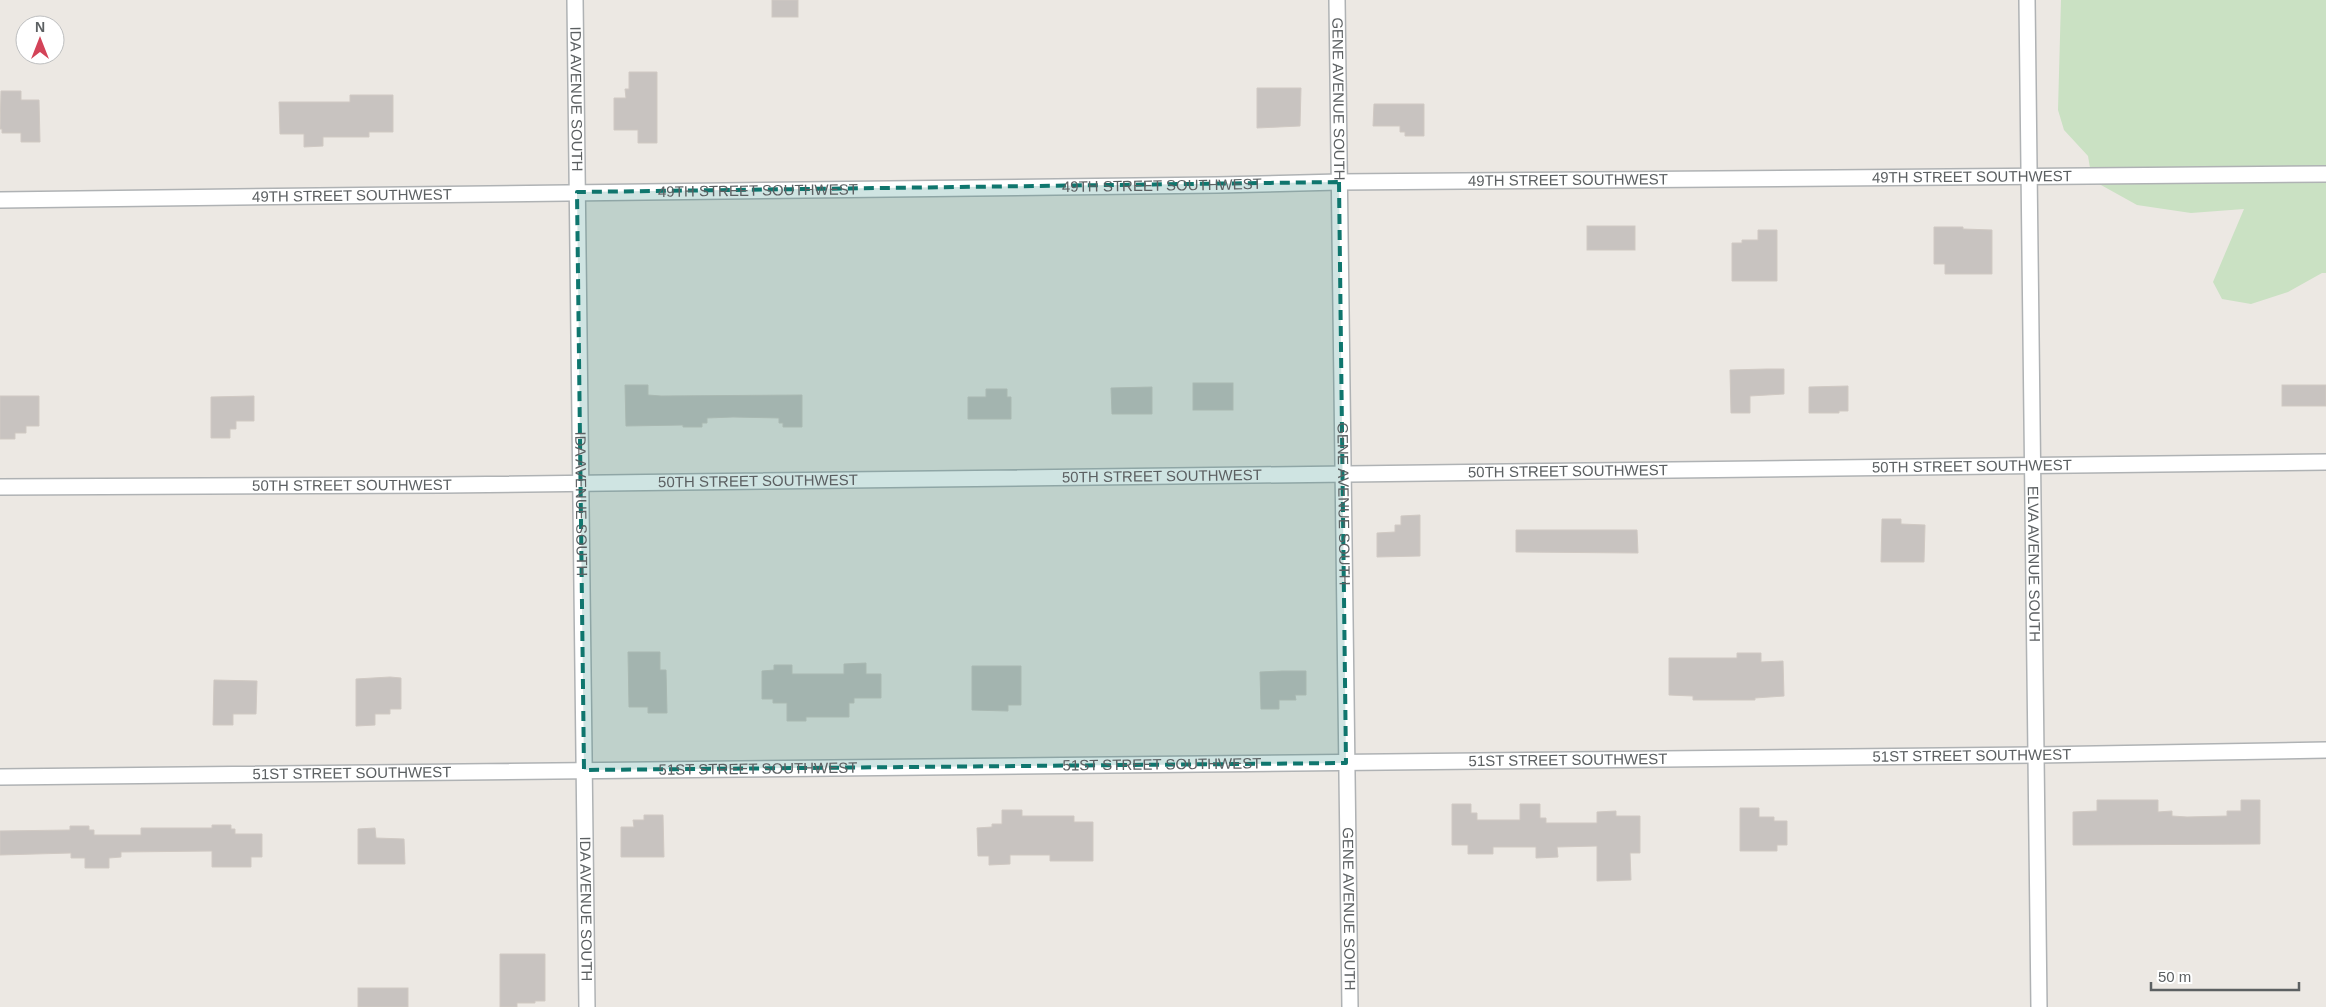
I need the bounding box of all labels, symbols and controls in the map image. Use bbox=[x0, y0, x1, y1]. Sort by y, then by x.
north arrow bbox=[15, 15, 65, 65]
street label: GENE AVENUE SOUTH bbox=[1329, 17, 1348, 181]
text: N bbox=[35, 19, 45, 35]
street label: IDA AVENUE SOUTH bbox=[567, 26, 586, 172]
street label: 49TH STREET SOUTHWEST bbox=[1872, 167, 2072, 186]
street label: 49TH STREET SOUTHWEST bbox=[1468, 170, 1668, 189]
street label: 49TH STREET SOUTHWEST bbox=[1062, 175, 1262, 195]
street label: 49TH STREET SOUTHWEST bbox=[658, 180, 858, 200]
street label: 49TH STREET SOUTHWEST bbox=[252, 185, 452, 205]
street label: GENE AVENUE SOUTH bbox=[1334, 422, 1354, 586]
street label: IDA AVENUE SOUTH bbox=[572, 431, 591, 577]
street label: 50TH STREET SOUTHWEST bbox=[1872, 456, 2072, 476]
street label: 50TH STREET SOUTHWEST bbox=[1468, 461, 1668, 480]
street label: 50TH STREET SOUTHWEST bbox=[1062, 466, 1262, 485]
street label: 50TH STREET SOUTHWEST bbox=[658, 471, 858, 490]
street label: 50TH STREET SOUTHWEST bbox=[252, 476, 452, 494]
street label: ELVA AVENUE SOUTH bbox=[2025, 486, 2044, 642]
street label: 51ST STREET SOUTHWEST bbox=[1872, 745, 2071, 765]
street label: 51ST STREET SOUTHWEST bbox=[1468, 750, 1667, 769]
street label: 51ST STREET SOUTHWEST bbox=[1062, 754, 1261, 774]
street label: 51ST STREET SOUTHWEST bbox=[658, 759, 857, 778]
street label: 51ST STREET SOUTHWEST bbox=[252, 763, 451, 782]
street label: GENE AVENUE SOUTH bbox=[1340, 827, 1359, 991]
street label: IDA AVENUE SOUTH bbox=[577, 836, 596, 981]
scale bar bbox=[2151, 960, 2298, 992]
text: 50 m bbox=[2158, 968, 2191, 985]

